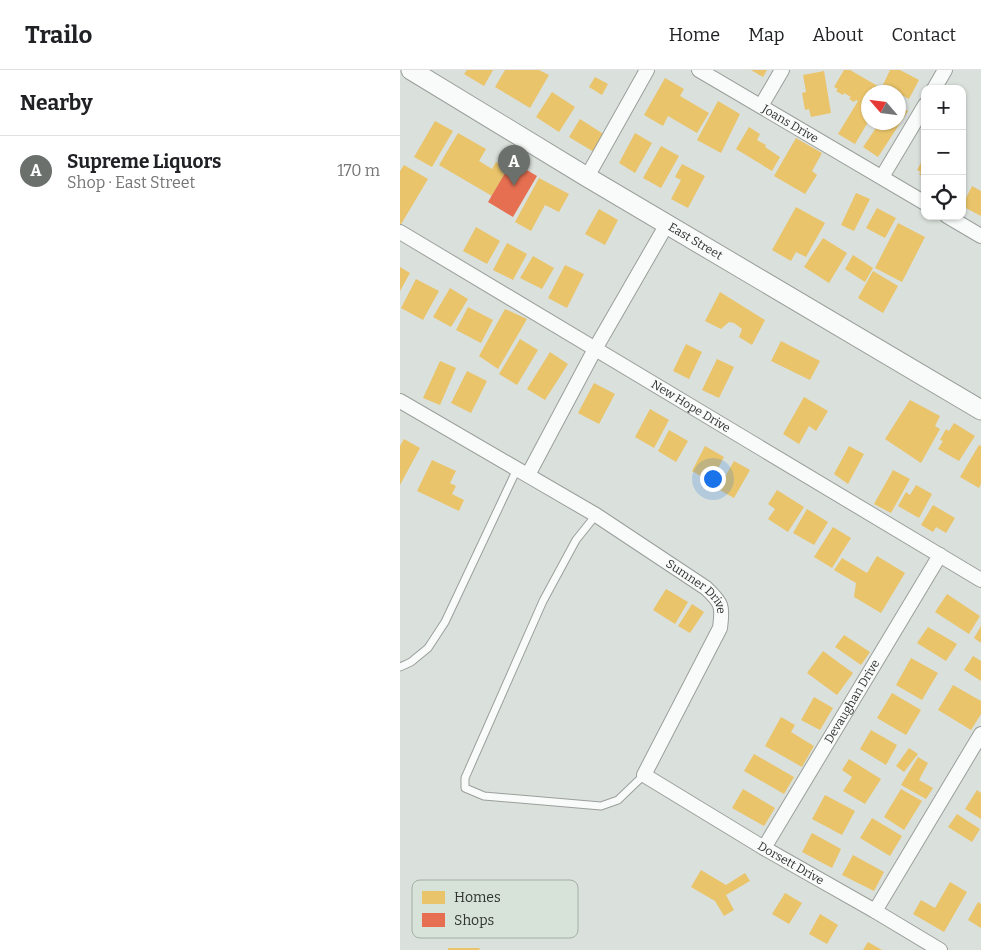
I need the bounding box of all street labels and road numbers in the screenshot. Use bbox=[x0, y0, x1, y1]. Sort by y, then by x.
street label: Joans Drive bbox=[759, 101, 821, 146]
street label: East Street bbox=[666, 220, 726, 263]
street label: New Hope Drive bbox=[649, 377, 733, 435]
street label: Sumner Drive bbox=[663, 556, 728, 614]
street label: Devaughan Drive bbox=[822, 657, 883, 746]
street label: Dorsett Drive bbox=[755, 839, 826, 888]

